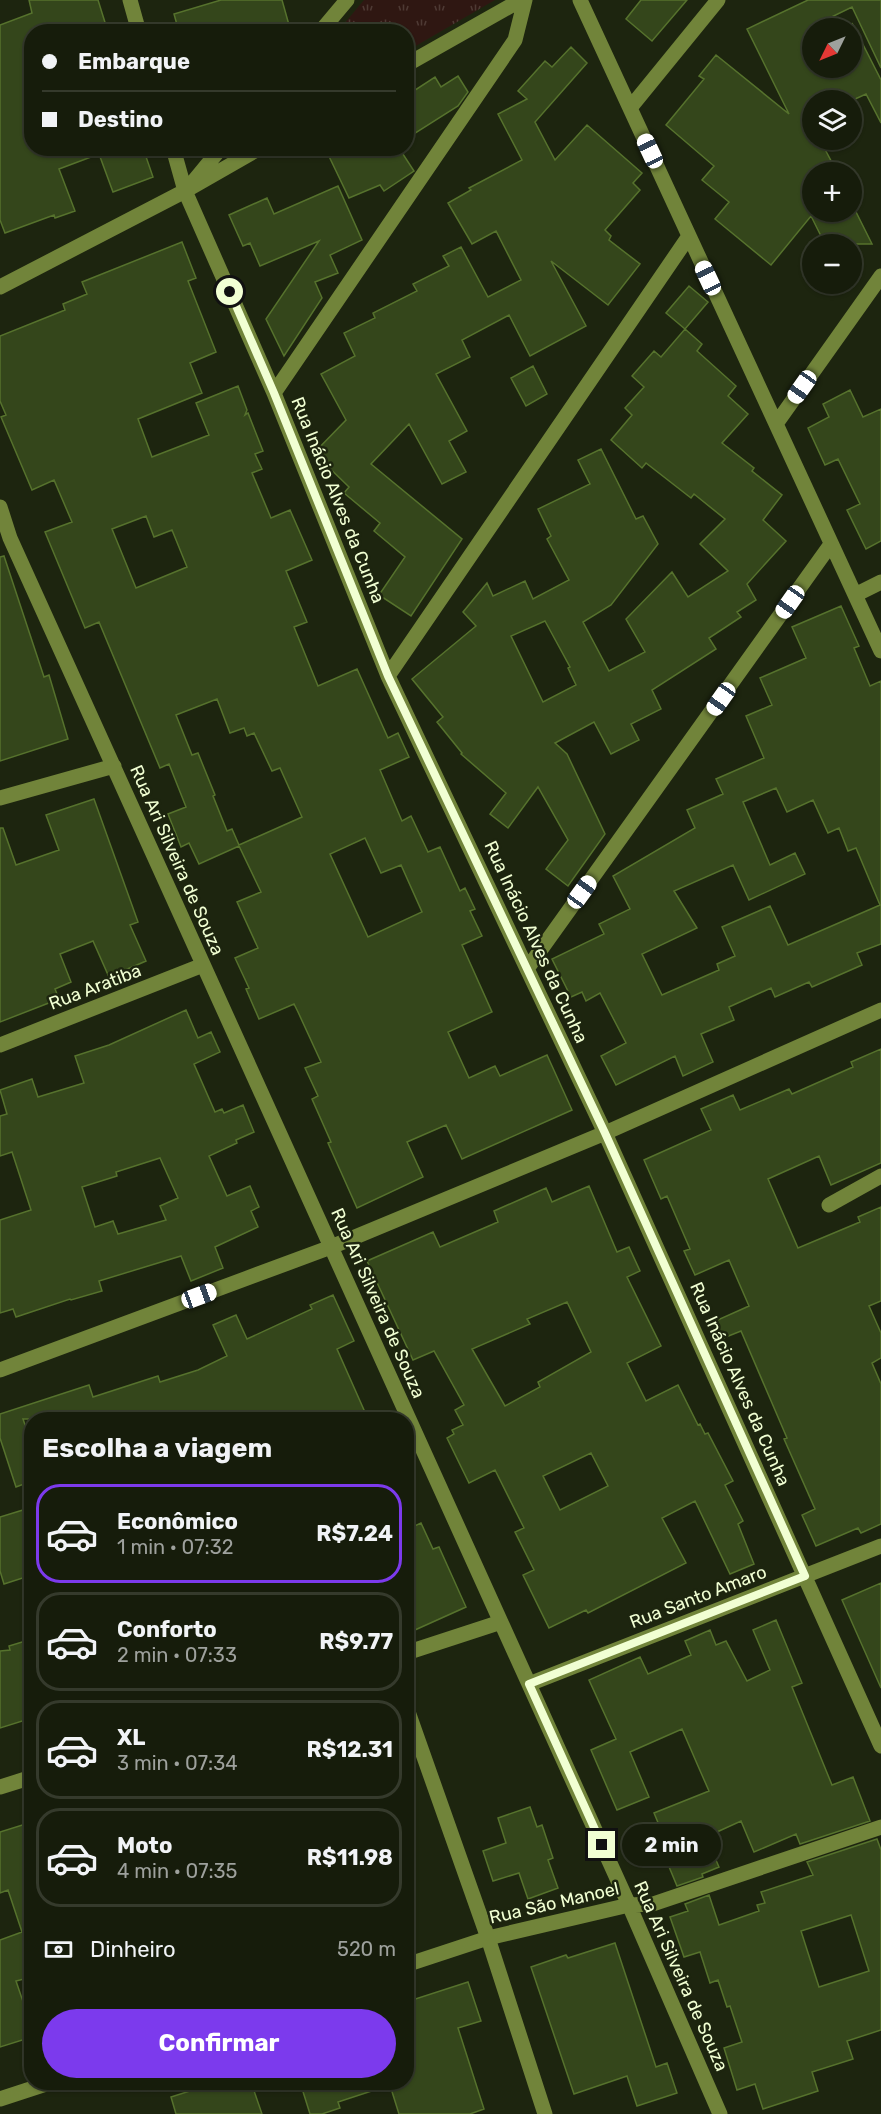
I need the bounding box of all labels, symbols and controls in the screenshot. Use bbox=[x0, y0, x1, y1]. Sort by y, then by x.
north arrow bbox=[802, 18, 862, 78]
map controls bbox=[802, 18, 862, 294]
text: Embarque bbox=[78, 48, 190, 75]
button: layers bbox=[802, 90, 862, 150]
text: Destino bbox=[78, 106, 163, 133]
car bbox=[634, 131, 666, 171]
button: + bbox=[802, 162, 862, 222]
button: − bbox=[802, 234, 862, 294]
car bbox=[692, 258, 724, 298]
route start bbox=[216, 278, 243, 305]
car bbox=[784, 367, 820, 407]
street label: Rua Inácio Alves da Cunha bbox=[286, 394, 390, 606]
car bbox=[772, 582, 808, 622]
car bbox=[703, 679, 739, 719]
street label: Rua Ari Silveira de Souza bbox=[125, 761, 229, 959]
street label: Rua Inácio Alves da Cunha bbox=[479, 837, 593, 1047]
car bbox=[564, 872, 600, 912]
street label: Rua Aratiba bbox=[46, 959, 144, 1015]
street label: Rua Ari Silveira de Souza bbox=[326, 1204, 430, 1402]
street label: Rua Inácio Alves da Cunha bbox=[685, 1279, 795, 1489]
car bbox=[179, 1281, 219, 1311]
text: Escolha a viagem bbox=[42, 1432, 272, 1464]
icon: car bbox=[45, 1507, 99, 1561]
text: Econômico bbox=[117, 1508, 238, 1535]
text: R$7.24 bbox=[316, 1520, 393, 1547]
text: 1 min · 07:32 bbox=[117, 1535, 233, 1559]
street label: Rua Santo Amaro bbox=[626, 1561, 770, 1633]
icon: car bbox=[45, 1615, 99, 1669]
text: Conforto bbox=[117, 1616, 217, 1643]
text: R$9.77 bbox=[319, 1628, 393, 1655]
text: 2 min · 07:33 bbox=[117, 1643, 237, 1667]
icon: car bbox=[45, 1723, 99, 1777]
text: XL bbox=[117, 1724, 145, 1751]
text: R$12.31 bbox=[306, 1736, 393, 1763]
text: 3 min · 07:34 bbox=[117, 1751, 238, 1775]
callout: 2 min bbox=[623, 1824, 722, 1866]
icon: car bbox=[45, 1831, 99, 1885]
route end bbox=[588, 1831, 615, 1858]
text: Moto bbox=[117, 1832, 172, 1859]
text: 2 min bbox=[644, 1833, 699, 1857]
text: R$11.98 bbox=[307, 1844, 393, 1871]
text: 4 min · 07:35 bbox=[117, 1859, 237, 1883]
street label: Rua São Manoel bbox=[487, 1877, 621, 1929]
street label: Rua Ari Silveira de Souza bbox=[629, 1877, 733, 2075]
icon: cash bbox=[42, 1933, 75, 1966]
text: Dinheiro bbox=[90, 1936, 176, 1963]
text: 520 m bbox=[337, 1937, 396, 1961]
button: Confirmar bbox=[42, 2009, 396, 2078]

